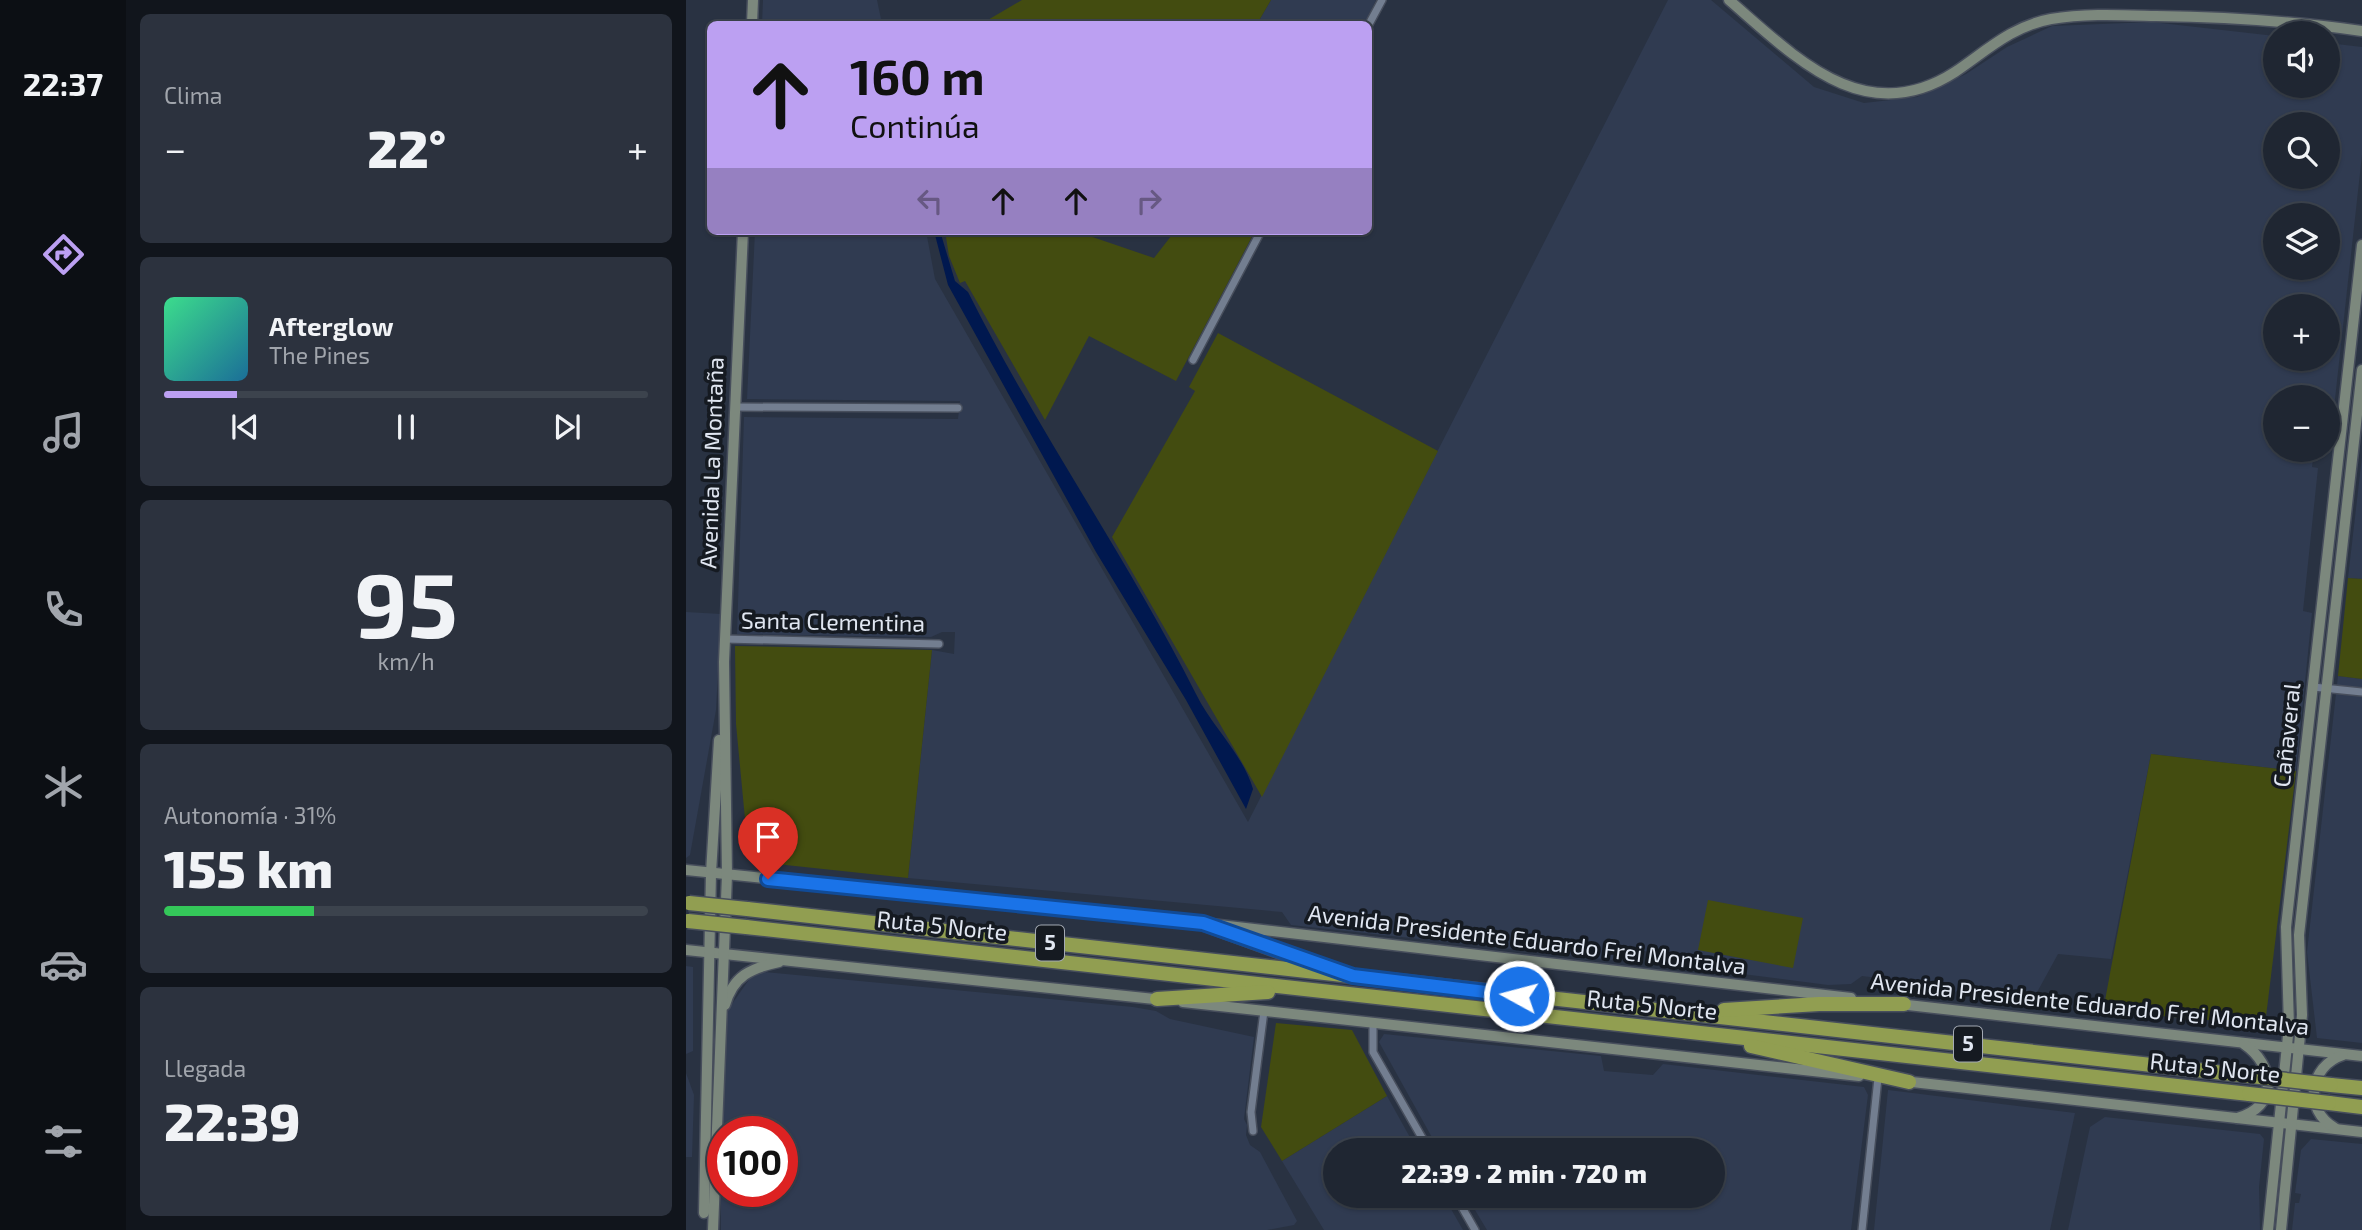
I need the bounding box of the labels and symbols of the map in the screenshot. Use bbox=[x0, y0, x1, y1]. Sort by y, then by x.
street label: Avenida La Montaña bbox=[693, 357, 729, 569]
street label: Santa Clementina bbox=[741, 605, 925, 637]
street label: Cañaveral bbox=[2267, 681, 2305, 788]
pin bbox=[738, 807, 798, 879]
street label: Avenida Presidente Eduardo Frei Montalva bbox=[1307, 898, 1748, 980]
street label: Ruta 5 Norte bbox=[876, 904, 1009, 946]
road number: 5 bbox=[1036, 926, 1064, 960]
position arrow bbox=[1482, 959, 1556, 1033]
street label: Avenida Presidente Eduardo Frei Montalva bbox=[1869, 966, 2311, 1040]
street label: Ruta 5 Norte bbox=[1586, 983, 1719, 1025]
road number: 5 bbox=[1954, 1026, 1982, 1062]
street label: Ruta 5 Norte bbox=[2149, 1046, 2282, 1088]
speed limit sign: 100 bbox=[707, 1116, 798, 1207]

